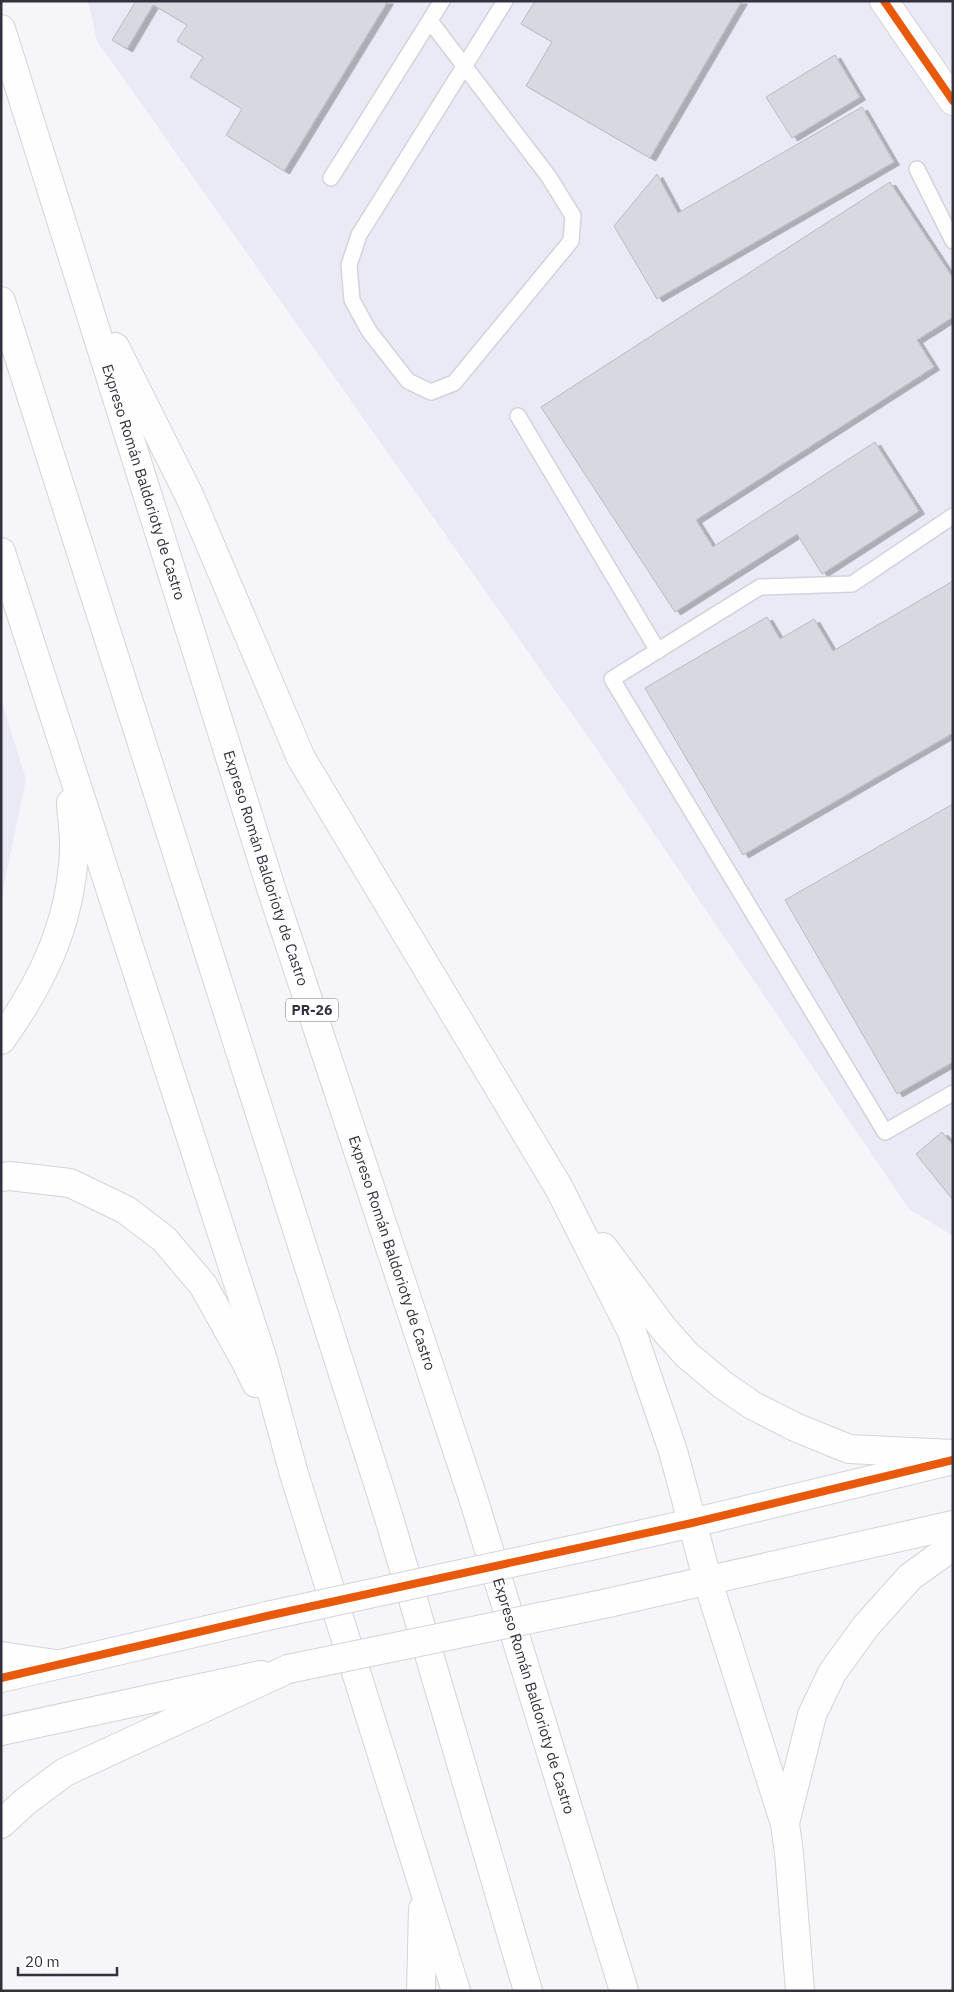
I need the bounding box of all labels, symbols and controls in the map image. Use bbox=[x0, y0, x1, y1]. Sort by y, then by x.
street label: Expreso Román Baldorioty de Castro bbox=[98, 362, 190, 602]
street label: Expreso Román Baldorioty de Castro bbox=[219, 748, 313, 988]
road number: PR-26 bbox=[286, 998, 338, 1022]
street label: Expreso Román Baldorioty de Castro bbox=[345, 1133, 440, 1373]
street label: Expreso Román Baldorioty de Castro bbox=[489, 1575, 579, 1816]
scale bar bbox=[18, 1944, 116, 1976]
text: 20 m bbox=[25, 1952, 60, 1971]

